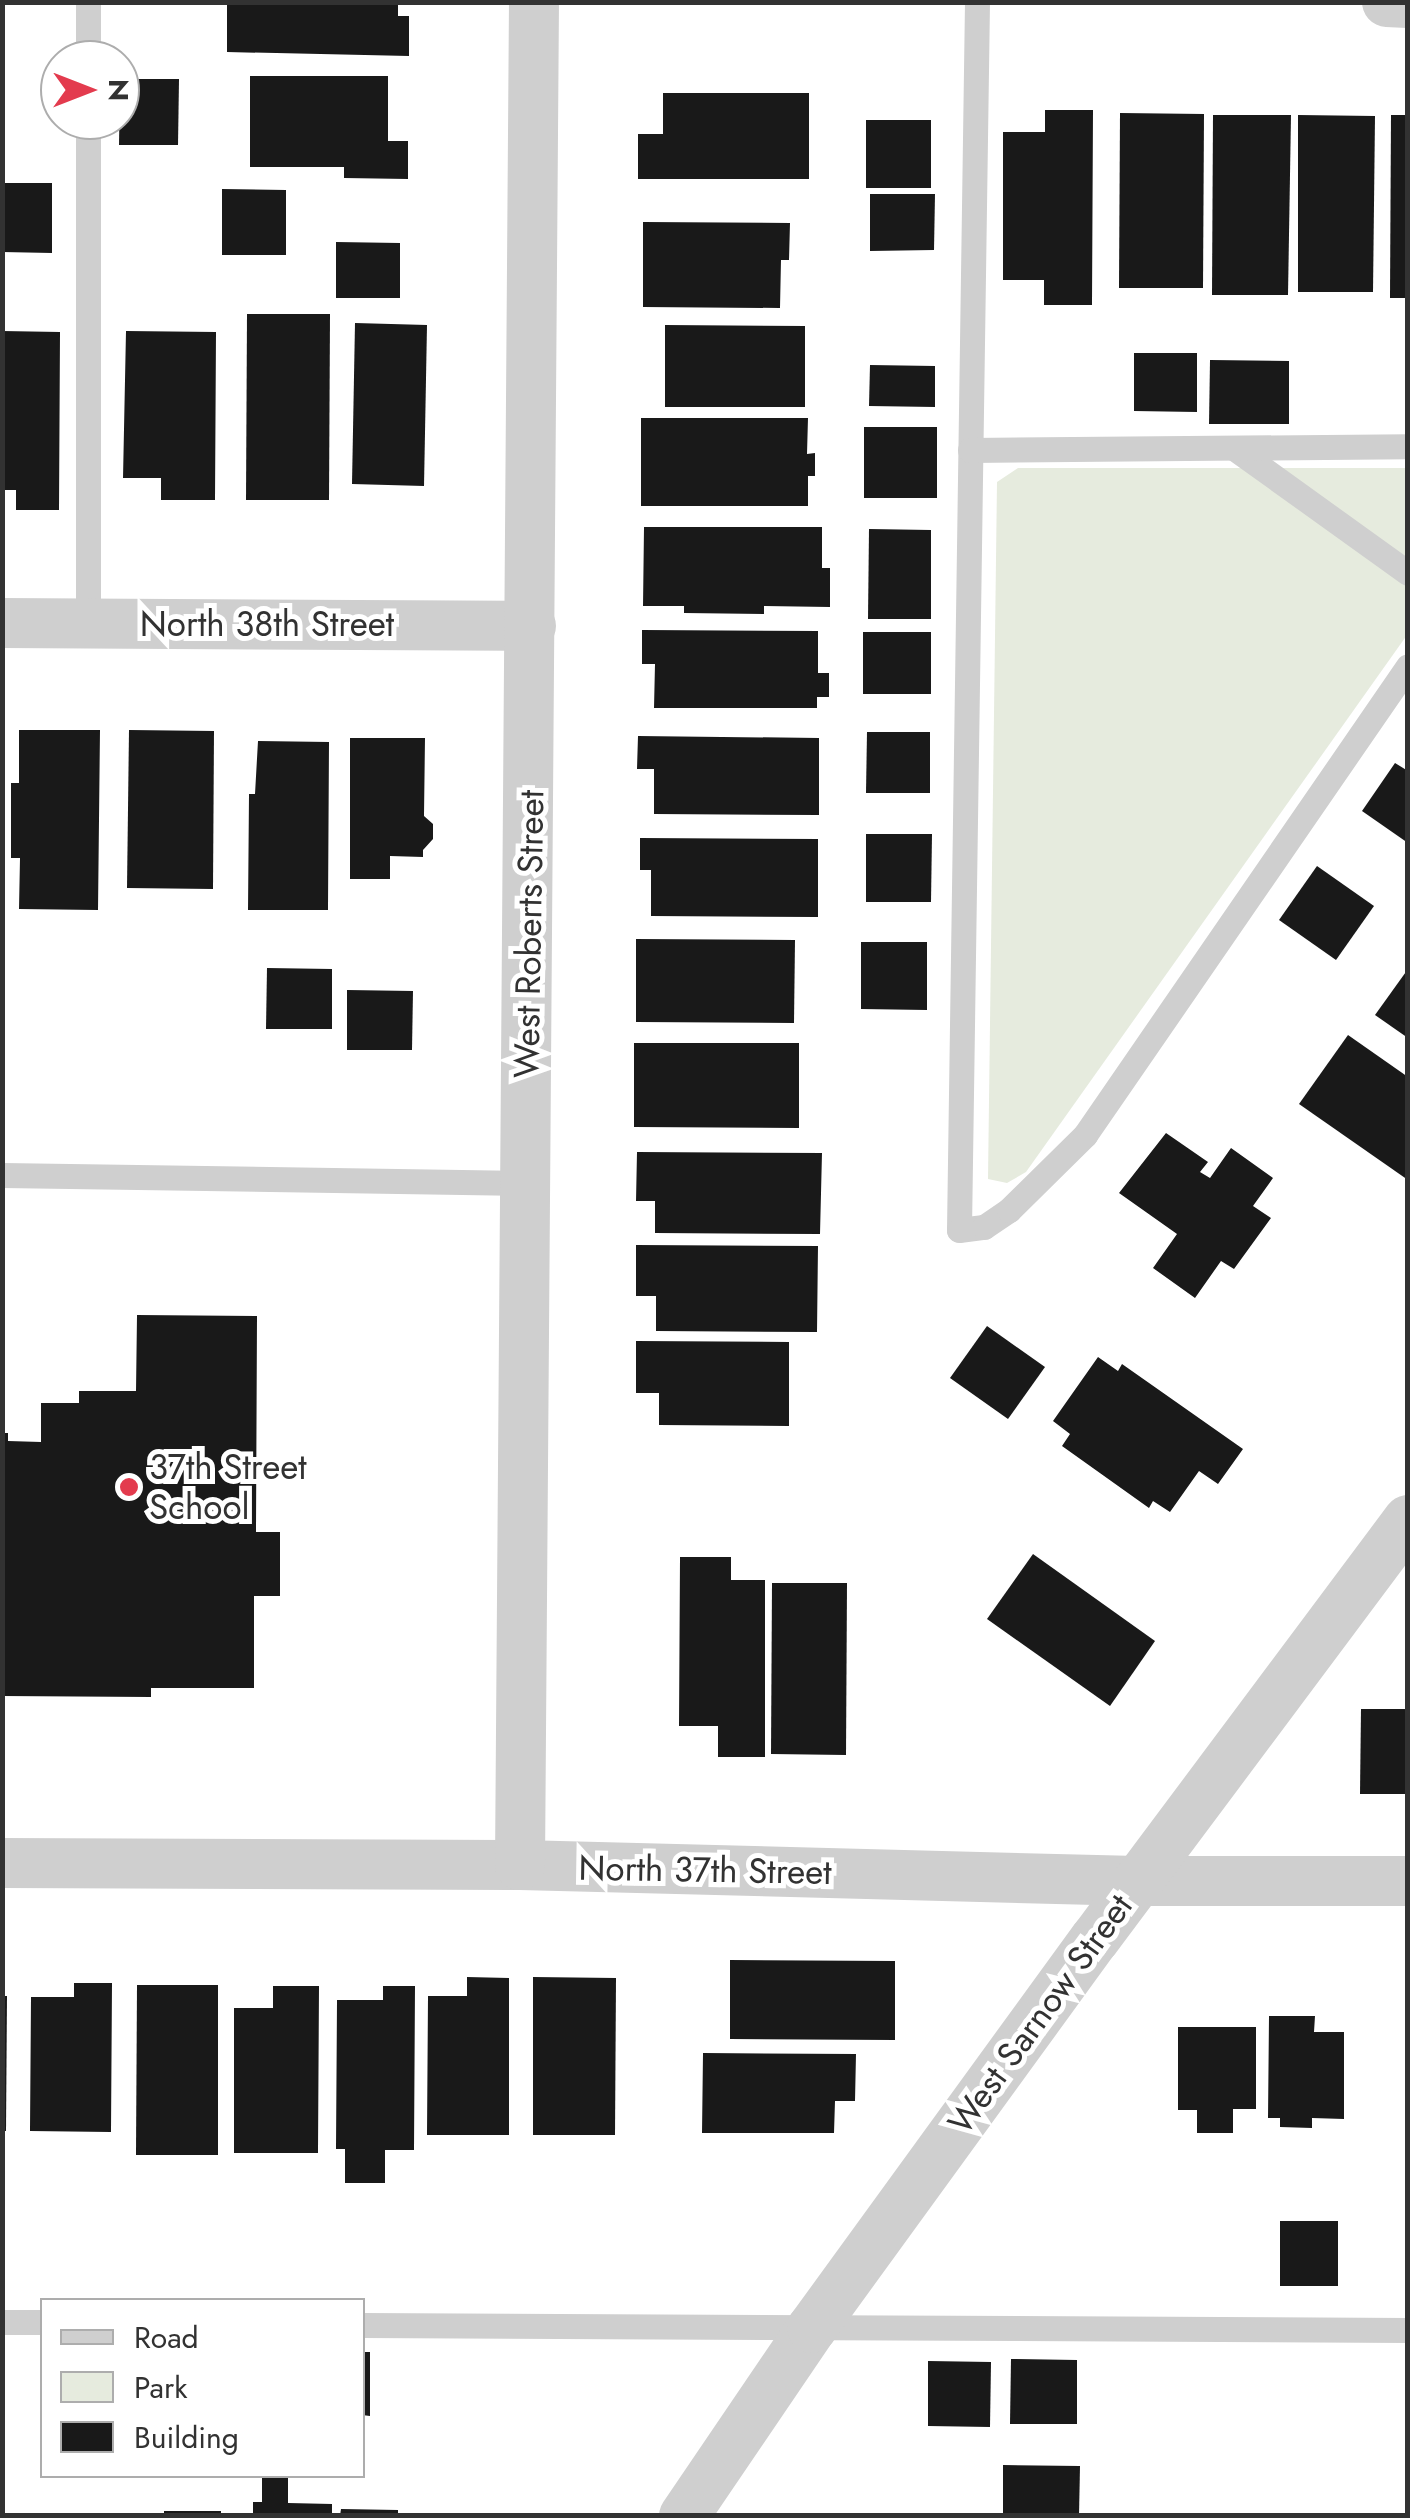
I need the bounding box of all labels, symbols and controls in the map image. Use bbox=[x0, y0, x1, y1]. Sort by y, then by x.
north arrow bbox=[40, 40, 140, 140]
text: N bbox=[98, 79, 139, 101]
street label: North 38th Street bbox=[140, 603, 394, 645]
street label: West Roberts Street bbox=[505, 790, 553, 1078]
place label: 37th Street School bbox=[149, 1446, 307, 1528]
marker: 37th Street School bbox=[118, 1476, 140, 1498]
street label: North 37th Street bbox=[578, 1847, 832, 1893]
street label: West Sarnow Street bbox=[939, 1886, 1141, 2142]
legend bbox=[40, 2298, 365, 2478]
text: Road bbox=[134, 2316, 199, 2359]
text: Park bbox=[134, 2366, 187, 2409]
text: Building bbox=[134, 2416, 239, 2459]

